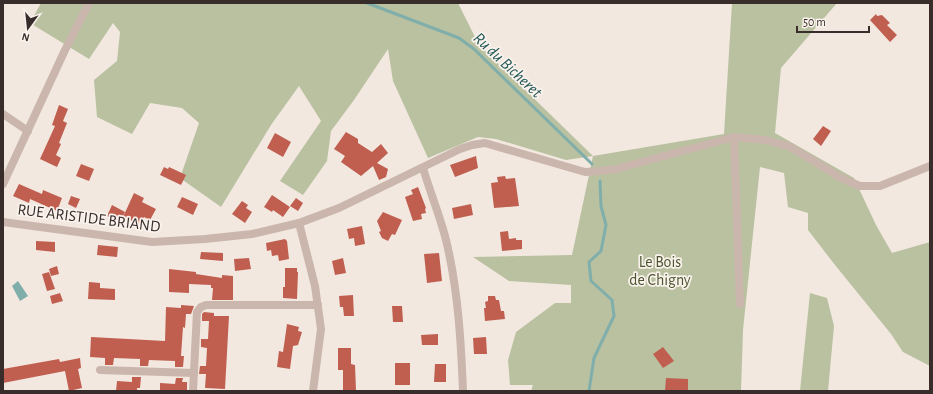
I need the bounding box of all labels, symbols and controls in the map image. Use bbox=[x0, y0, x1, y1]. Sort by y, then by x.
north arrow bbox=[8, 8, 48, 48]
scale bar bbox=[797, 8, 869, 34]
text: 50 m bbox=[803, 16, 826, 28]
water label: Ru du Bicheret bbox=[470, 29, 546, 101]
text: N bbox=[20, 31, 31, 43]
street label: RUE ARISTIDE BRIAND bbox=[17, 201, 161, 235]
park label: Le Bois de Chigny bbox=[629, 254, 691, 289]

